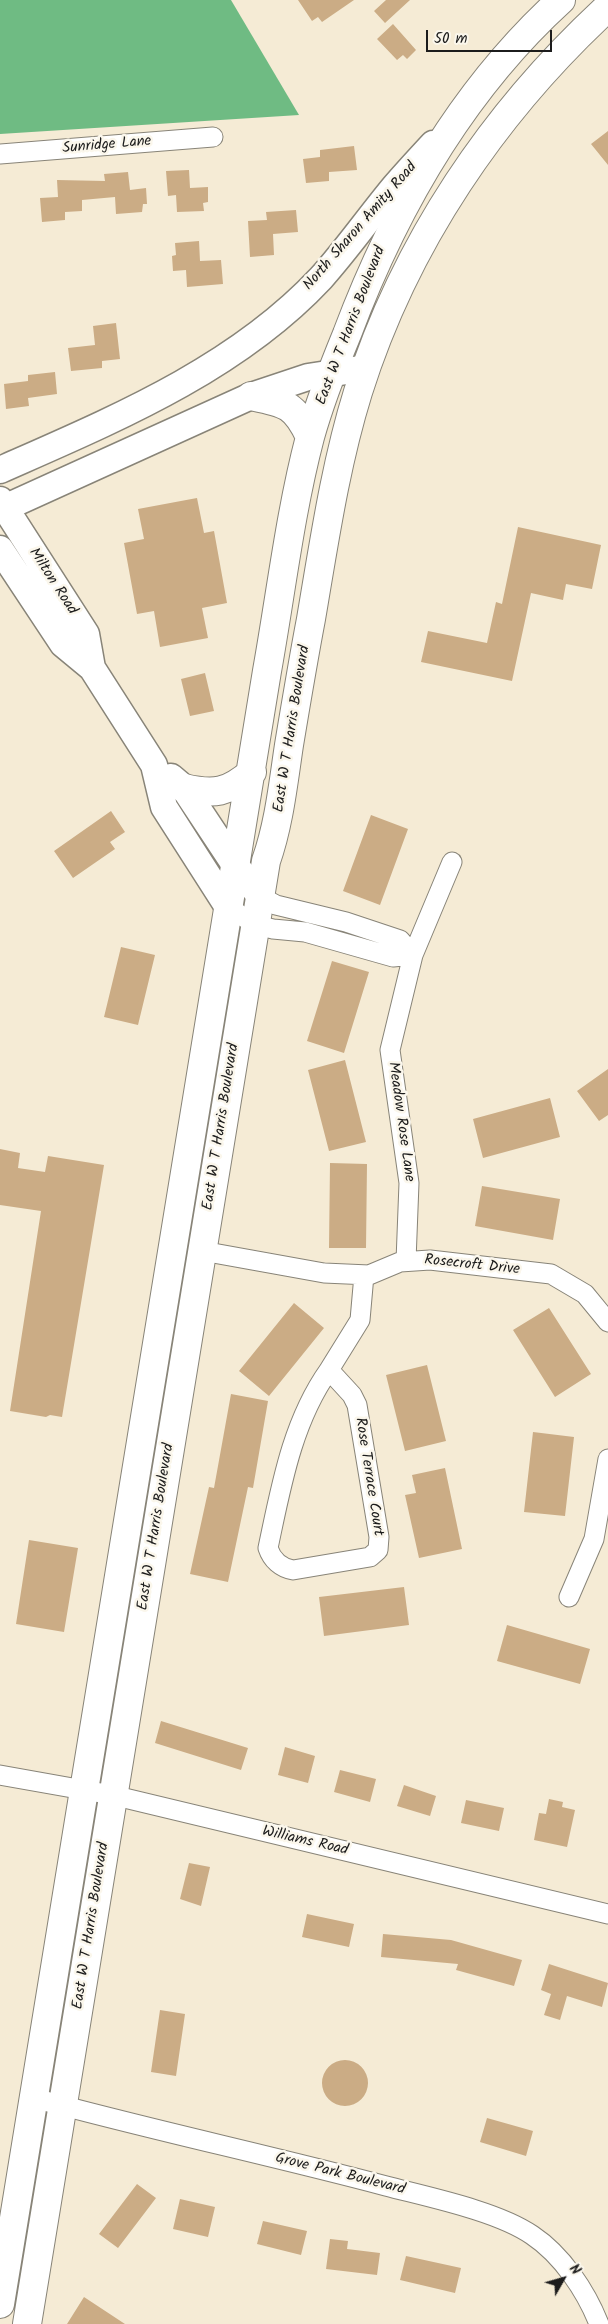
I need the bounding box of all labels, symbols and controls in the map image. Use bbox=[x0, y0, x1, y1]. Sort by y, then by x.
scale bar bbox=[428, 20, 554, 52]
text: 50 m bbox=[434, 27, 468, 51]
street label: Sunridge Lane bbox=[62, 133, 152, 159]
street label: North Sharon Amity Road bbox=[300, 159, 422, 295]
street label: East W T Harris Boulevard bbox=[313, 244, 391, 408]
street label: Milton Road bbox=[24, 545, 80, 619]
street label: East W T Harris Boulevard bbox=[271, 644, 315, 814]
street label: East W T Harris Boulevard bbox=[200, 1042, 244, 1212]
street label: Meadow Rose Lane bbox=[383, 1061, 417, 1183]
street label: Rosecroft Drive bbox=[423, 1252, 521, 1280]
street label: Rose Terrace Court bbox=[350, 1417, 386, 1537]
street label: East W T Harris Boulevard bbox=[135, 1442, 179, 1612]
street label: Williams Road bbox=[260, 1823, 350, 1861]
street label: East W T Harris Boulevard bbox=[70, 1841, 114, 2011]
street label: Grove Park Boulevard bbox=[273, 2150, 407, 2200]
north arrow bbox=[538, 2254, 588, 2304]
text: N bbox=[563, 2260, 586, 2280]

